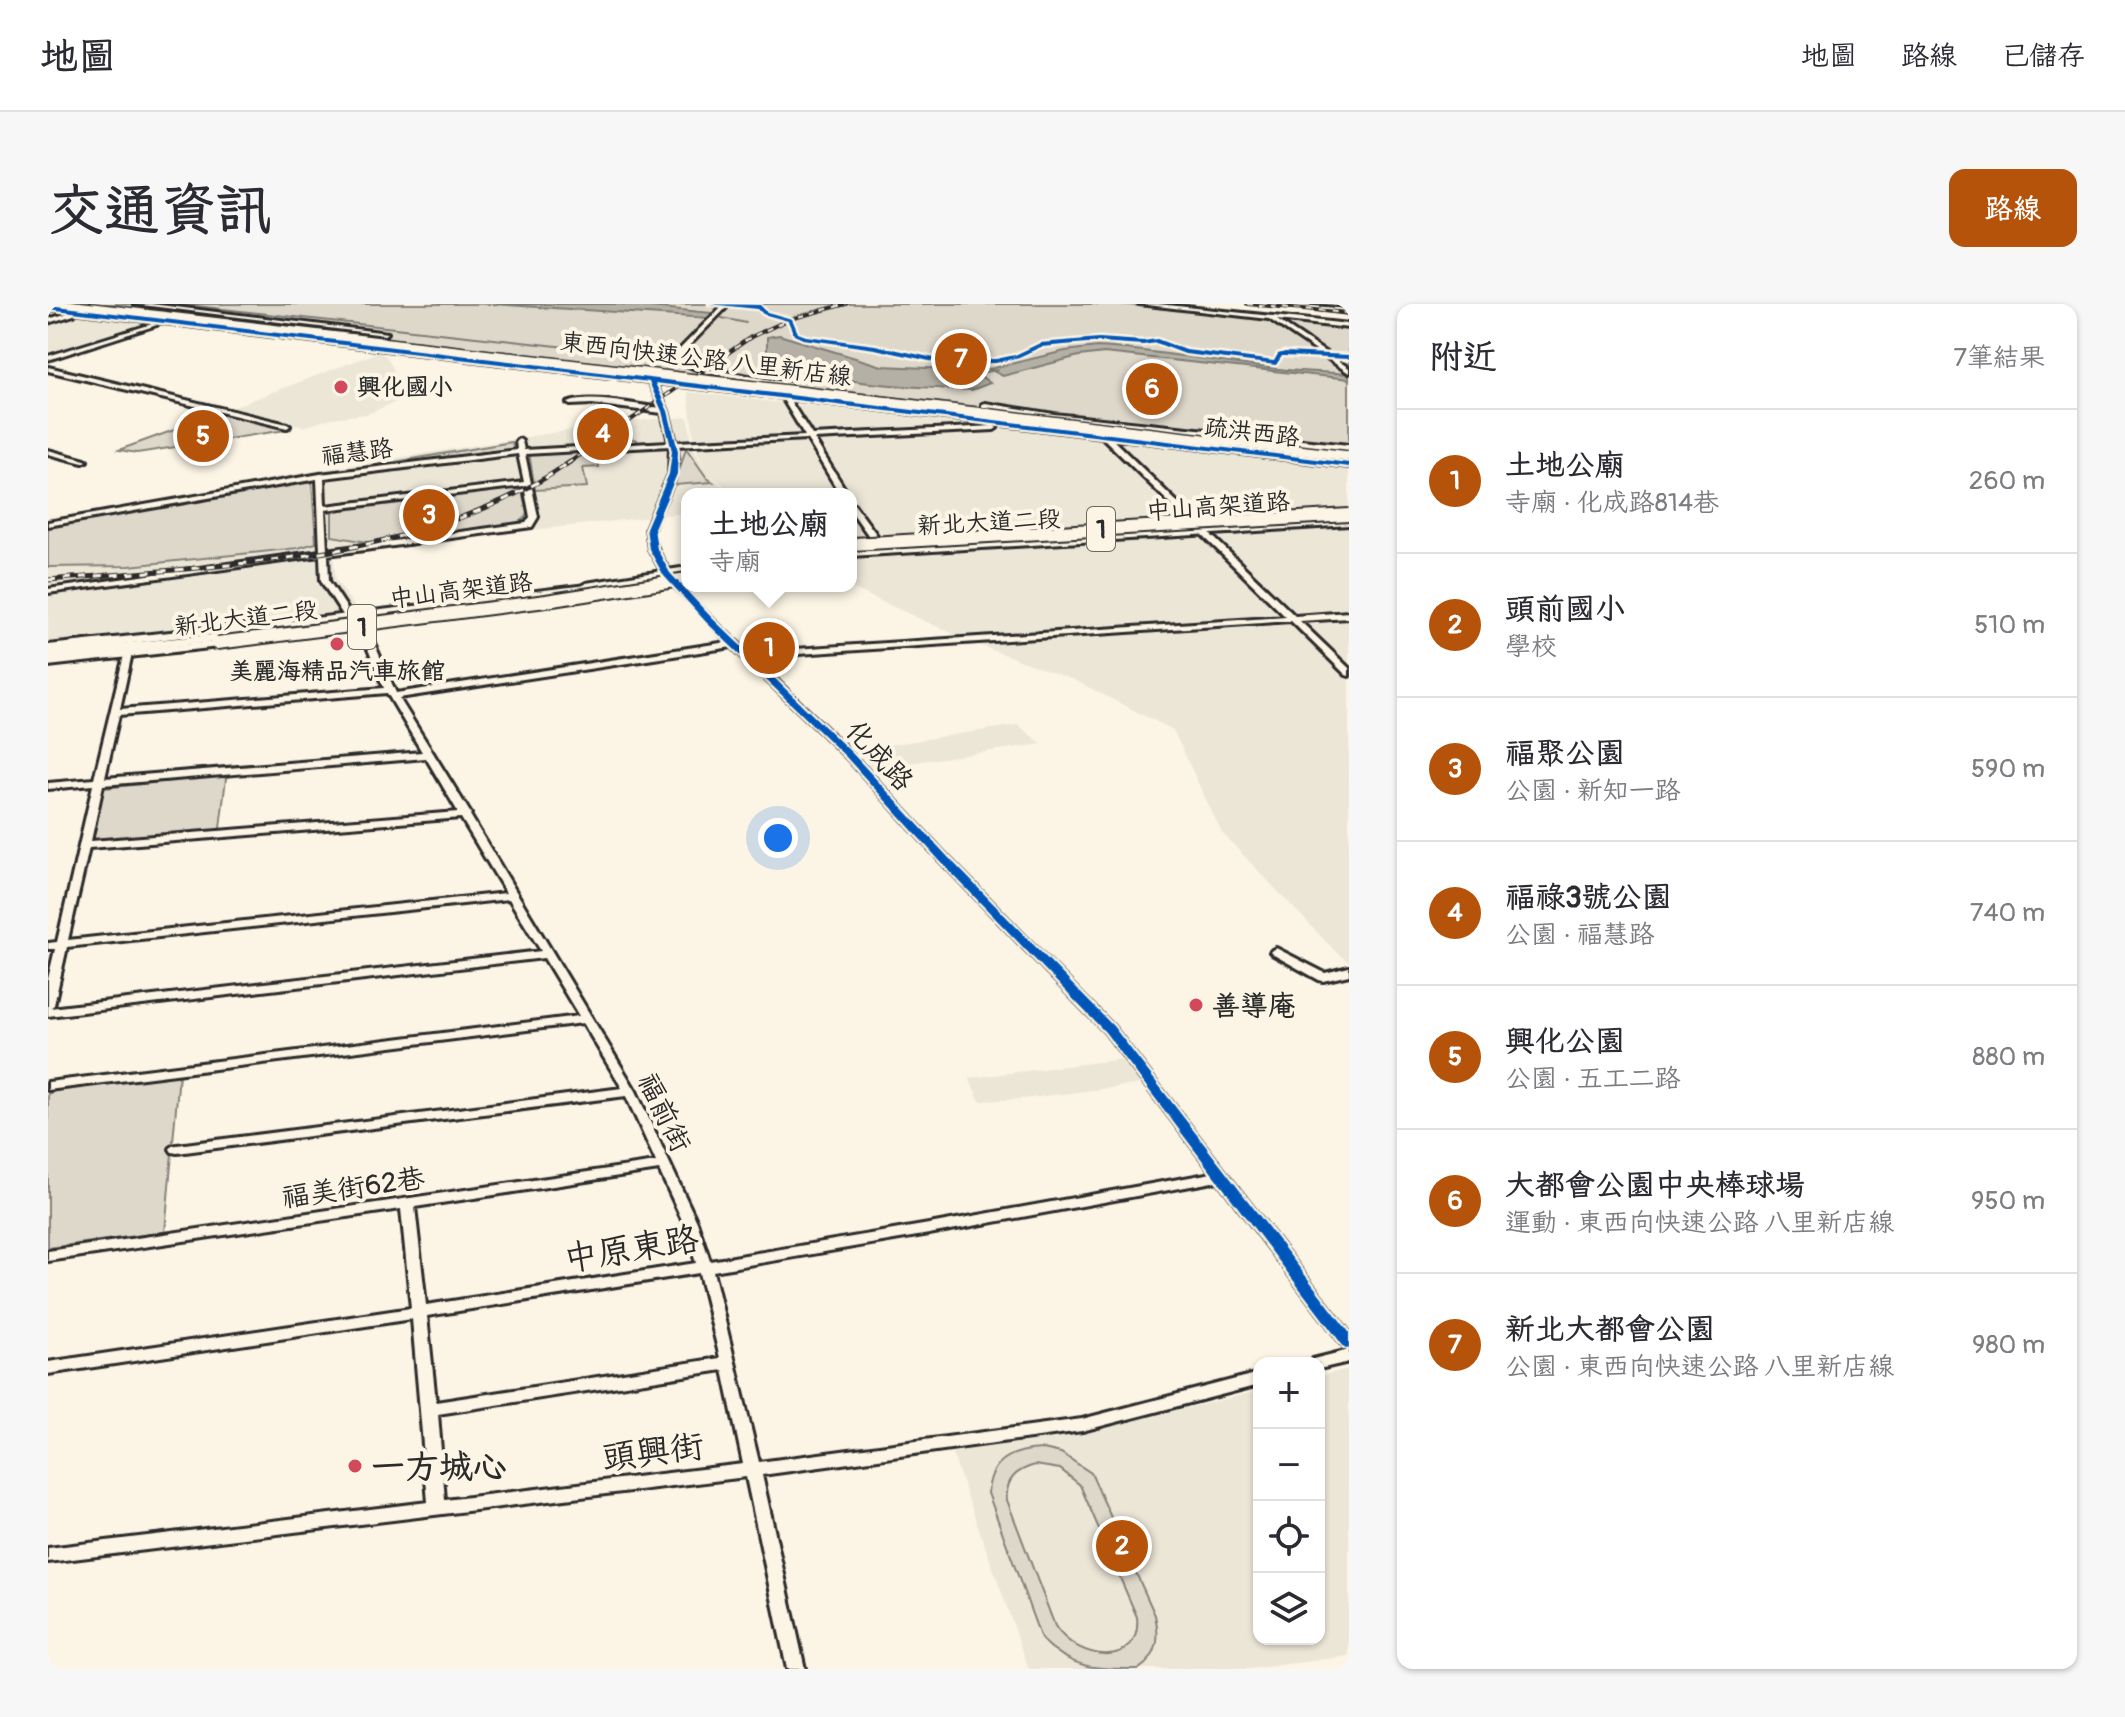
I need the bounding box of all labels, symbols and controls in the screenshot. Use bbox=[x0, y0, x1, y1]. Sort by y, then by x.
text: 地圖 bbox=[40, 33, 116, 81]
text: 地圖 bbox=[1801, 39, 1857, 74]
text: 路線 bbox=[1901, 39, 1957, 74]
text: 已儲存 bbox=[2001, 39, 2085, 74]
button: 路線 bbox=[1949, 169, 2077, 247]
text: 交通資訊 bbox=[48, 177, 272, 246]
street label: 東西向快速公路 八里新店線 bbox=[559, 327, 853, 392]
pin: 7 bbox=[935, 329, 987, 389]
text: 附近 bbox=[1429, 336, 1497, 379]
text: 7筆結果 bbox=[1953, 342, 2045, 374]
pin: 6 bbox=[1126, 359, 1178, 419]
place label: 興化國小 bbox=[357, 373, 453, 402]
marker: 興化國小 bbox=[332, 378, 350, 396]
pin: 4 bbox=[577, 404, 629, 464]
pin: 5 bbox=[177, 406, 229, 466]
street label: 疏洪西路 bbox=[1203, 412, 1301, 453]
street label: 福慧路 bbox=[320, 434, 395, 471]
text: 土地公廟 bbox=[1505, 447, 1625, 484]
text: 1 bbox=[1450, 465, 1460, 497]
text: 260 m bbox=[1969, 465, 2045, 497]
pin: 3 bbox=[403, 485, 455, 545]
street label: 中山高架道路 bbox=[1145, 487, 1291, 526]
text: 寺廟 · 化成路814巷 bbox=[1505, 487, 1719, 519]
popup bbox=[681, 488, 857, 592]
street label: 新北大道二段 bbox=[916, 504, 1062, 541]
text: 土地公廟 bbox=[709, 506, 829, 543]
road number: 1 bbox=[1087, 507, 1115, 551]
text: 寺廟 bbox=[709, 546, 761, 578]
street label: 中山高架道路 bbox=[388, 567, 534, 614]
text: 頭前國小 bbox=[1505, 591, 1625, 628]
street label: 新北大道二段 bbox=[173, 595, 319, 642]
road number: 1 bbox=[348, 605, 376, 649]
text: 2 bbox=[1448, 609, 1462, 641]
text: 510 m bbox=[1974, 609, 2045, 641]
pin: 1 bbox=[743, 618, 795, 678]
text: 學校 bbox=[1505, 631, 1557, 663]
marker: 美麗海精品汽車旅館 bbox=[328, 635, 346, 653]
place label: 美麗海精品汽車旅館 bbox=[229, 657, 445, 686]
street label: 化成路 bbox=[837, 713, 920, 799]
text: 福聚公園 bbox=[1505, 735, 1625, 772]
text: 3 bbox=[1448, 753, 1462, 785]
text: 590 m bbox=[1971, 753, 2045, 785]
text: 公園 · 新知一路 bbox=[1505, 775, 1681, 807]
your location bbox=[758, 818, 798, 858]
text: 福祿3號公園 bbox=[1505, 879, 1672, 916]
text: 4 bbox=[1447, 897, 1463, 929]
text: 740 m bbox=[1970, 897, 2045, 929]
text: 公園 · 福慧路 bbox=[1505, 919, 1655, 951]
place label: 善導庵 bbox=[1212, 989, 1296, 1024]
marker: 善導庵 bbox=[1187, 996, 1205, 1014]
text: 興化公園 bbox=[1505, 1023, 1625, 1060]
text: 5 bbox=[1448, 1041, 1462, 1073]
text: 880 m bbox=[1972, 1041, 2045, 1073]
text: 公園 · 五工二路 bbox=[1505, 1063, 1681, 1095]
street label: 福前街 bbox=[630, 1067, 698, 1158]
street label: 福美街62巷 bbox=[279, 1161, 428, 1216]
text: 大都會公園中央棒球場 bbox=[1505, 1167, 1805, 1204]
text: 6 bbox=[1447, 1185, 1463, 1217]
text: 950 m bbox=[1971, 1185, 2045, 1217]
text: 運動 · 東西向快速公路 八里新店線 bbox=[1505, 1207, 1894, 1239]
street label: 中原東路 bbox=[561, 1218, 702, 1281]
text: 新北大都會公園 bbox=[1505, 1311, 1715, 1348]
text: 7 bbox=[1448, 1329, 1462, 1361]
text: 980 m bbox=[1972, 1329, 2045, 1361]
text: 公園 · 東西向快速公路 八里新店線 bbox=[1505, 1351, 1894, 1383]
map controls bbox=[1253, 1357, 1325, 1645]
button: + bbox=[1253, 1357, 1325, 1429]
street label: 頭興街 bbox=[600, 1425, 706, 1480]
button: − bbox=[1253, 1429, 1325, 1501]
place label: 一方城心 bbox=[371, 1446, 507, 1489]
marker: 一方城心 bbox=[346, 1457, 364, 1475]
button: locate bbox=[1253, 1501, 1325, 1573]
pin: 2 bbox=[1096, 1516, 1148, 1576]
button: layers bbox=[1253, 1573, 1325, 1645]

